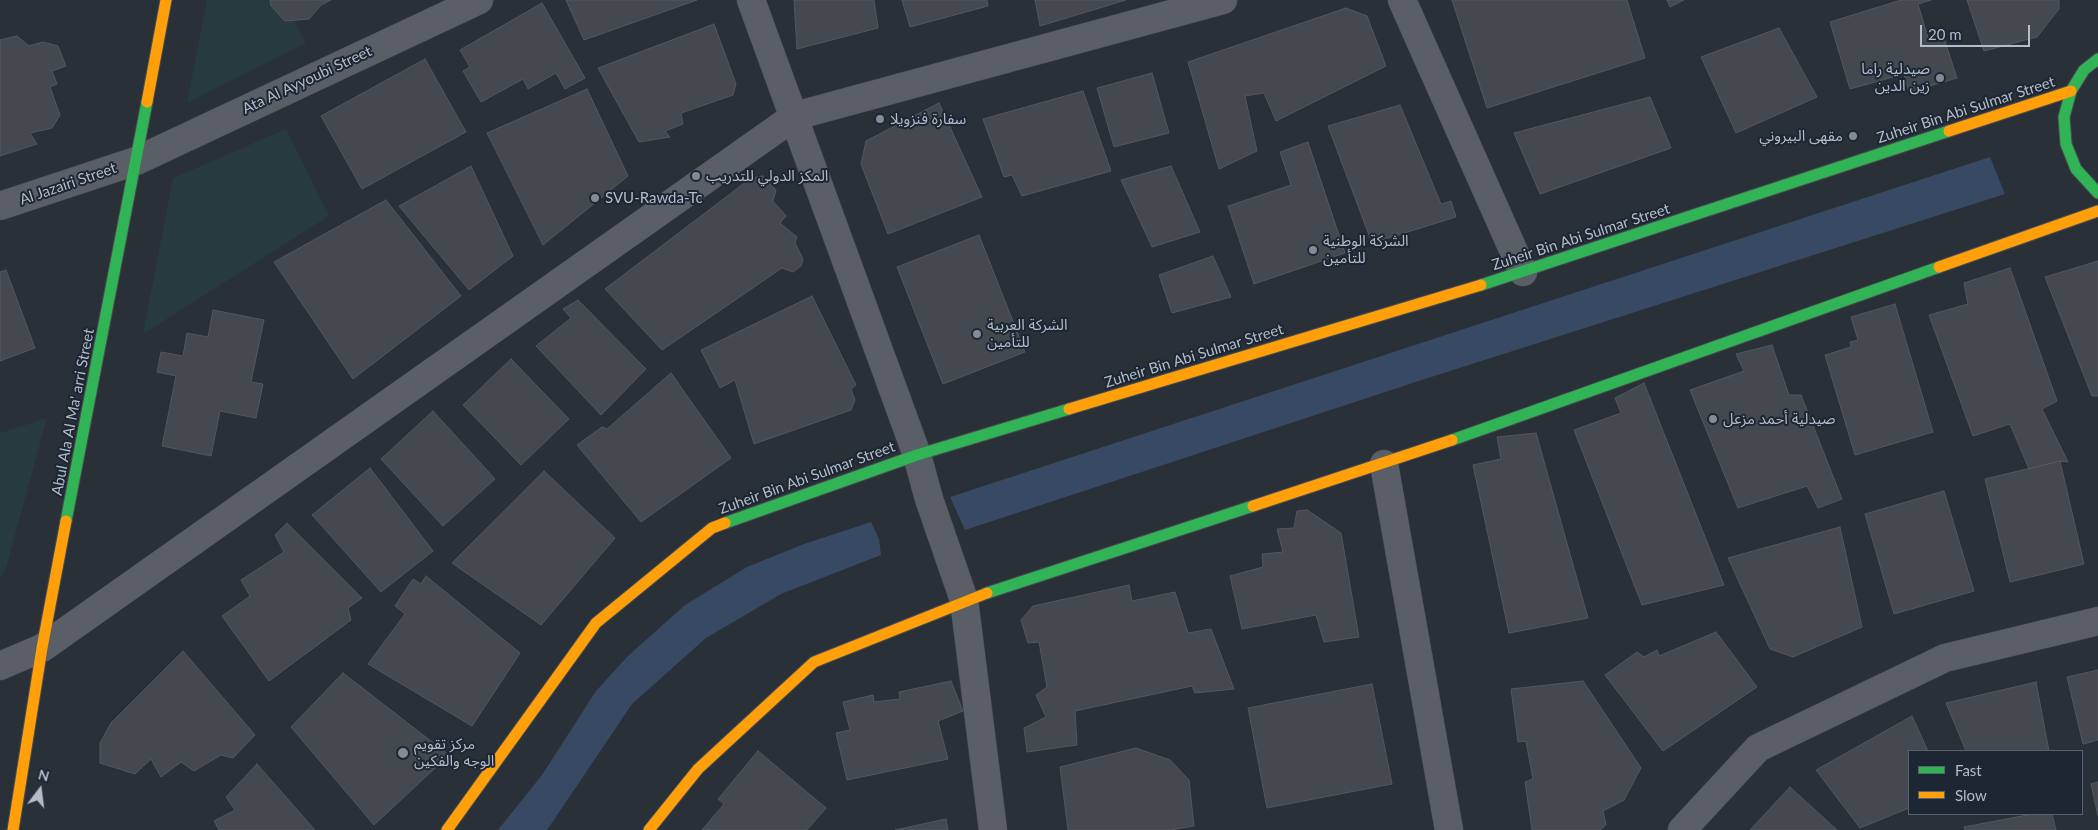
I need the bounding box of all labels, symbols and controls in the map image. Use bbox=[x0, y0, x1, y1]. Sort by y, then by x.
scale bar bbox=[1923, 15, 2033, 47]
text: 20 m bbox=[1928, 25, 1962, 43]
street label: Ata Al Ayyoubi Street bbox=[239, 42, 375, 118]
place label: صيدلية راما زين الدين bbox=[1861, 60, 1930, 95]
marker: صيدلية راما زين الدين bbox=[1934, 72, 1946, 84]
street label: Zuheir Bin Abi Sulmar Street bbox=[1875, 73, 2057, 147]
place label: سفارة فنزويلا bbox=[890, 110, 966, 128]
marker: سفارة فنزويلا bbox=[874, 113, 886, 125]
place label: مقهى البيروني bbox=[1759, 127, 1843, 145]
marker: مقهى البيروني bbox=[1847, 130, 1859, 142]
street label: Al Jazairi Street bbox=[17, 159, 119, 209]
place label: المكز الدولي للتدريب bbox=[706, 167, 828, 185]
marker: المكز الدولي للتدريب bbox=[690, 170, 702, 182]
place label: SVU-Rawda-Tc bbox=[605, 189, 703, 207]
marker: SVU-Rawda-Tc bbox=[589, 192, 601, 204]
street label: Zuheir Bin Abi Sulmar Street bbox=[1490, 200, 1672, 274]
place label: الشركة الوطنية للتأمين bbox=[1323, 232, 1409, 267]
marker: الشركة الوطنية للتأمين bbox=[1307, 244, 1319, 256]
place label: الشركة العربية للتأمين bbox=[987, 316, 1068, 351]
street label: Zuheir Bin Abi Sulmar Street bbox=[1102, 320, 1286, 392]
street label: Abul Ala Al Ma' arri Street bbox=[48, 327, 98, 497]
marker: الشركة العربية للتأمين bbox=[971, 328, 983, 340]
place label: صيدلية أحمد مزعل bbox=[1723, 410, 1836, 428]
marker: صيدلية أحمد مزعل bbox=[1707, 413, 1719, 425]
street label: Zuheir Bin Abi Sulmar Street bbox=[717, 438, 897, 518]
place label: مركز تقويم الوجه والفكين bbox=[414, 735, 494, 770]
marker: مركز تقويم الوجه والفكين bbox=[396, 746, 410, 760]
legend bbox=[1908, 750, 2083, 815]
text: Fast bbox=[1955, 761, 1982, 779]
north arrow bbox=[15, 765, 65, 815]
text: N bbox=[37, 765, 51, 785]
text: Slow bbox=[1955, 786, 1987, 804]

